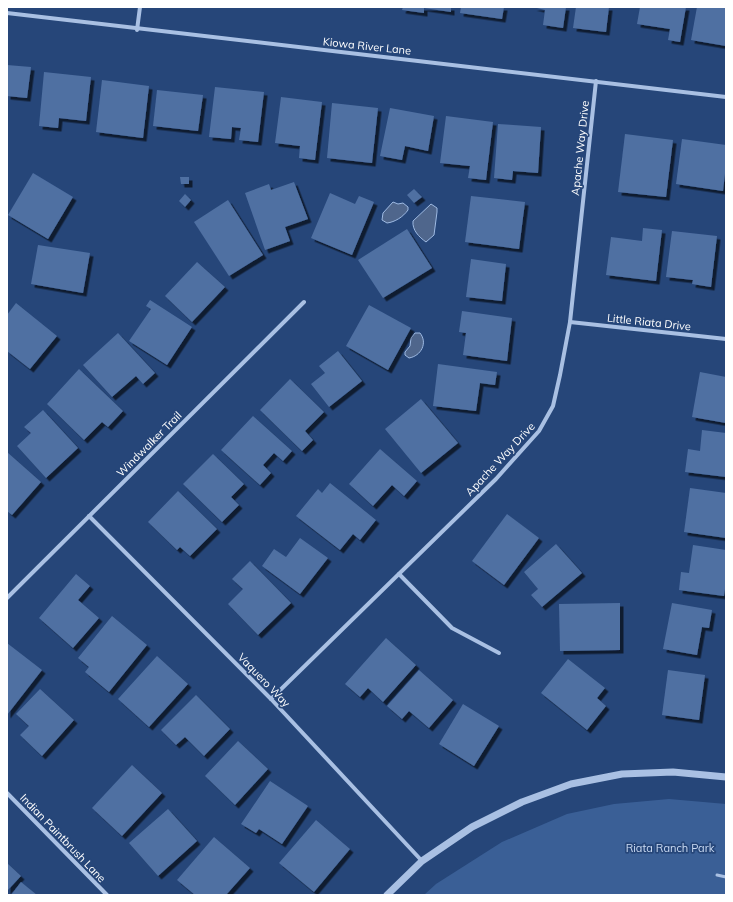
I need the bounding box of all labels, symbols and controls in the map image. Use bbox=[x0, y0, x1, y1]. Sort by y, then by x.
street label: Kiowa River Lane bbox=[322, 34, 412, 58]
street label: Apache Way Drive bbox=[568, 100, 592, 196]
street label: Little Riata Drive bbox=[606, 311, 692, 333]
street label: Windwalker Trail bbox=[113, 408, 185, 480]
street label: Apache Way Drive bbox=[462, 419, 538, 499]
street label: Vaquero Way bbox=[235, 650, 293, 710]
street label: Indian Paintbrush Lane bbox=[17, 791, 109, 885]
park label: Riata Ranch Park bbox=[626, 841, 715, 855]

